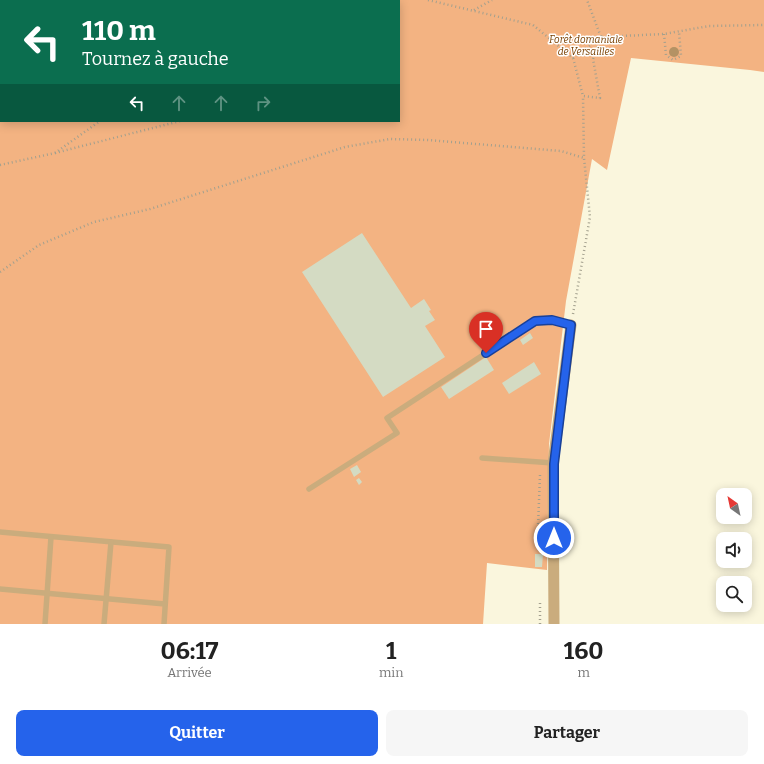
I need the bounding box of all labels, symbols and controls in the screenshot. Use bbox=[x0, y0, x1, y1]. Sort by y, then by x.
text: 110 m bbox=[82, 14, 156, 47]
icon: left bbox=[16, 16, 68, 68]
park label: Forêt domaniale de Versailles bbox=[549, 33, 623, 58]
text: Tournez à gauche bbox=[82, 48, 229, 70]
icon: left bbox=[126, 92, 148, 114]
icon: ahead bbox=[168, 92, 190, 114]
icon: ahead bbox=[210, 92, 232, 114]
icon: right bbox=[252, 92, 274, 114]
pin bbox=[469, 312, 503, 353]
icon: arrive bbox=[475, 318, 497, 340]
north arrow bbox=[716, 488, 752, 524]
map controls bbox=[716, 488, 752, 612]
position arrow bbox=[533, 517, 575, 559]
button: sound bbox=[716, 532, 752, 568]
button: search bbox=[716, 576, 752, 612]
text: 06:17 bbox=[160, 637, 218, 665]
text: 1 bbox=[386, 637, 396, 665]
text: 160 bbox=[564, 637, 604, 665]
text: Arrivée bbox=[167, 665, 212, 680]
text: min bbox=[379, 665, 403, 680]
text: m bbox=[577, 665, 590, 680]
button: Quitter bbox=[16, 710, 378, 756]
button: Partager bbox=[386, 710, 748, 756]

